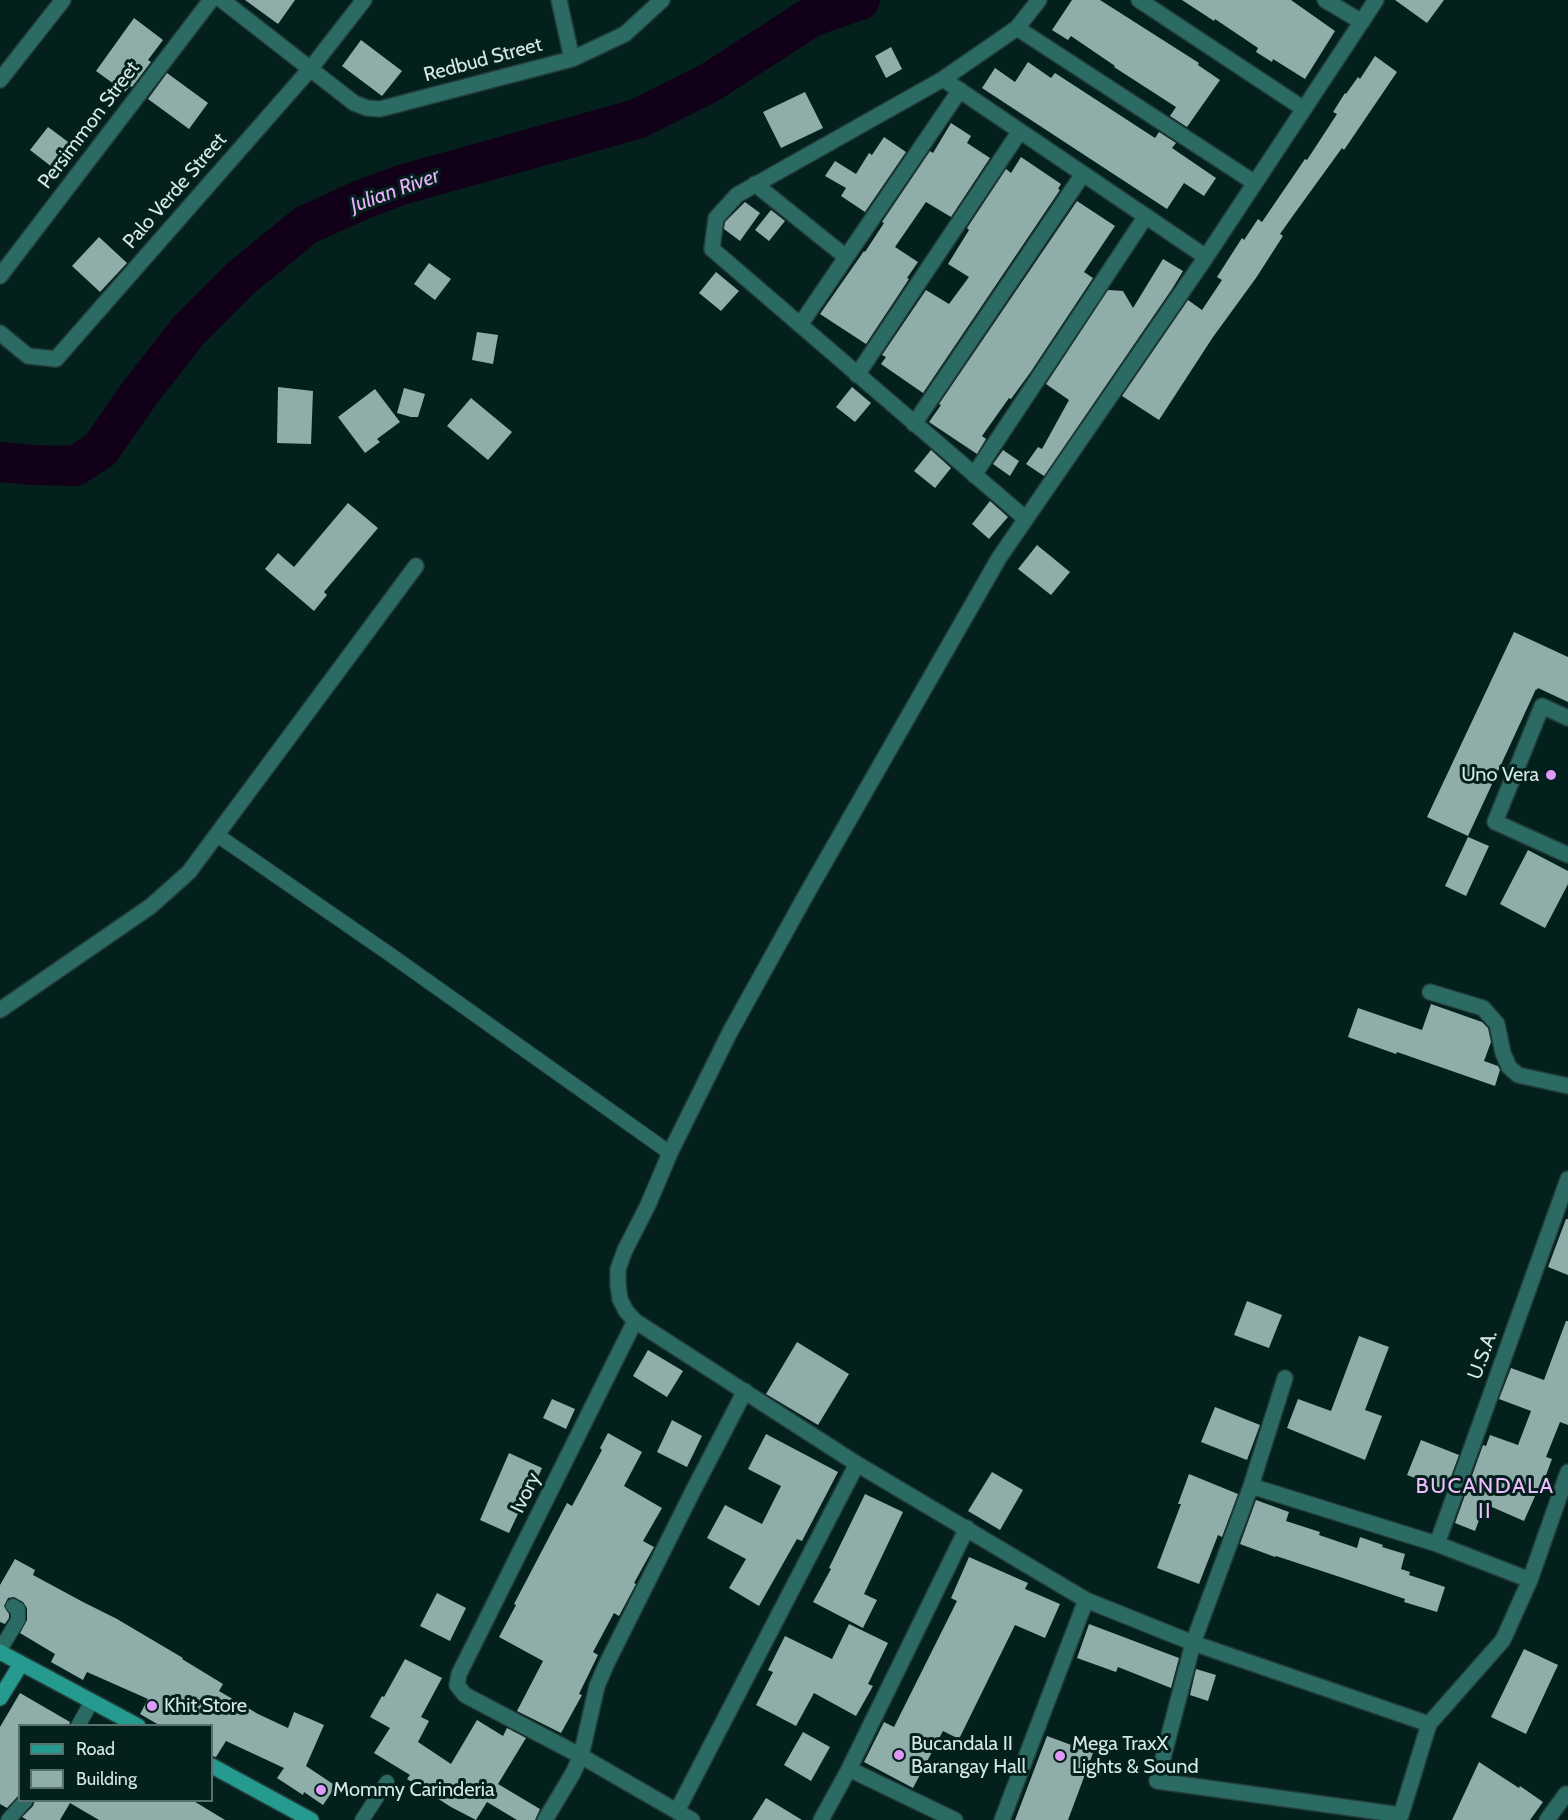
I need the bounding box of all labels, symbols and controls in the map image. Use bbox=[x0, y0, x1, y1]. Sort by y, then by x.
street label: Redbud Street bbox=[421, 33, 545, 87]
street label: Persimmon Street bbox=[33, 57, 145, 193]
street label: Palo Verde Street bbox=[118, 128, 232, 254]
water label: Julian River bbox=[347, 163, 443, 219]
place label: Uno Vera bbox=[1461, 763, 1539, 787]
marker: Uno Vera bbox=[1544, 768, 1558, 782]
street label: U.S.A. bbox=[1463, 1327, 1503, 1383]
street label: Ivory bbox=[506, 1469, 546, 1517]
district label: BUCANDALA II bbox=[1415, 1474, 1555, 1526]
place label: Khit Store bbox=[164, 1694, 247, 1718]
marker: Khit Store bbox=[145, 1699, 159, 1713]
legend bbox=[18, 1724, 213, 1802]
place label: Bucandala II Barangay Hall bbox=[911, 1732, 1026, 1779]
place label: Mega TraxX Lights & Sound bbox=[1072, 1732, 1199, 1779]
text: Road bbox=[76, 1738, 115, 1760]
marker: Bucandala II Barangay Hall bbox=[892, 1748, 906, 1762]
marker: Mega TraxX Lights & Sound bbox=[1053, 1749, 1067, 1763]
text: Building bbox=[76, 1768, 137, 1790]
place label: Mommy Carinderia bbox=[333, 1778, 495, 1802]
marker: Mommy Carinderia bbox=[314, 1783, 328, 1797]

